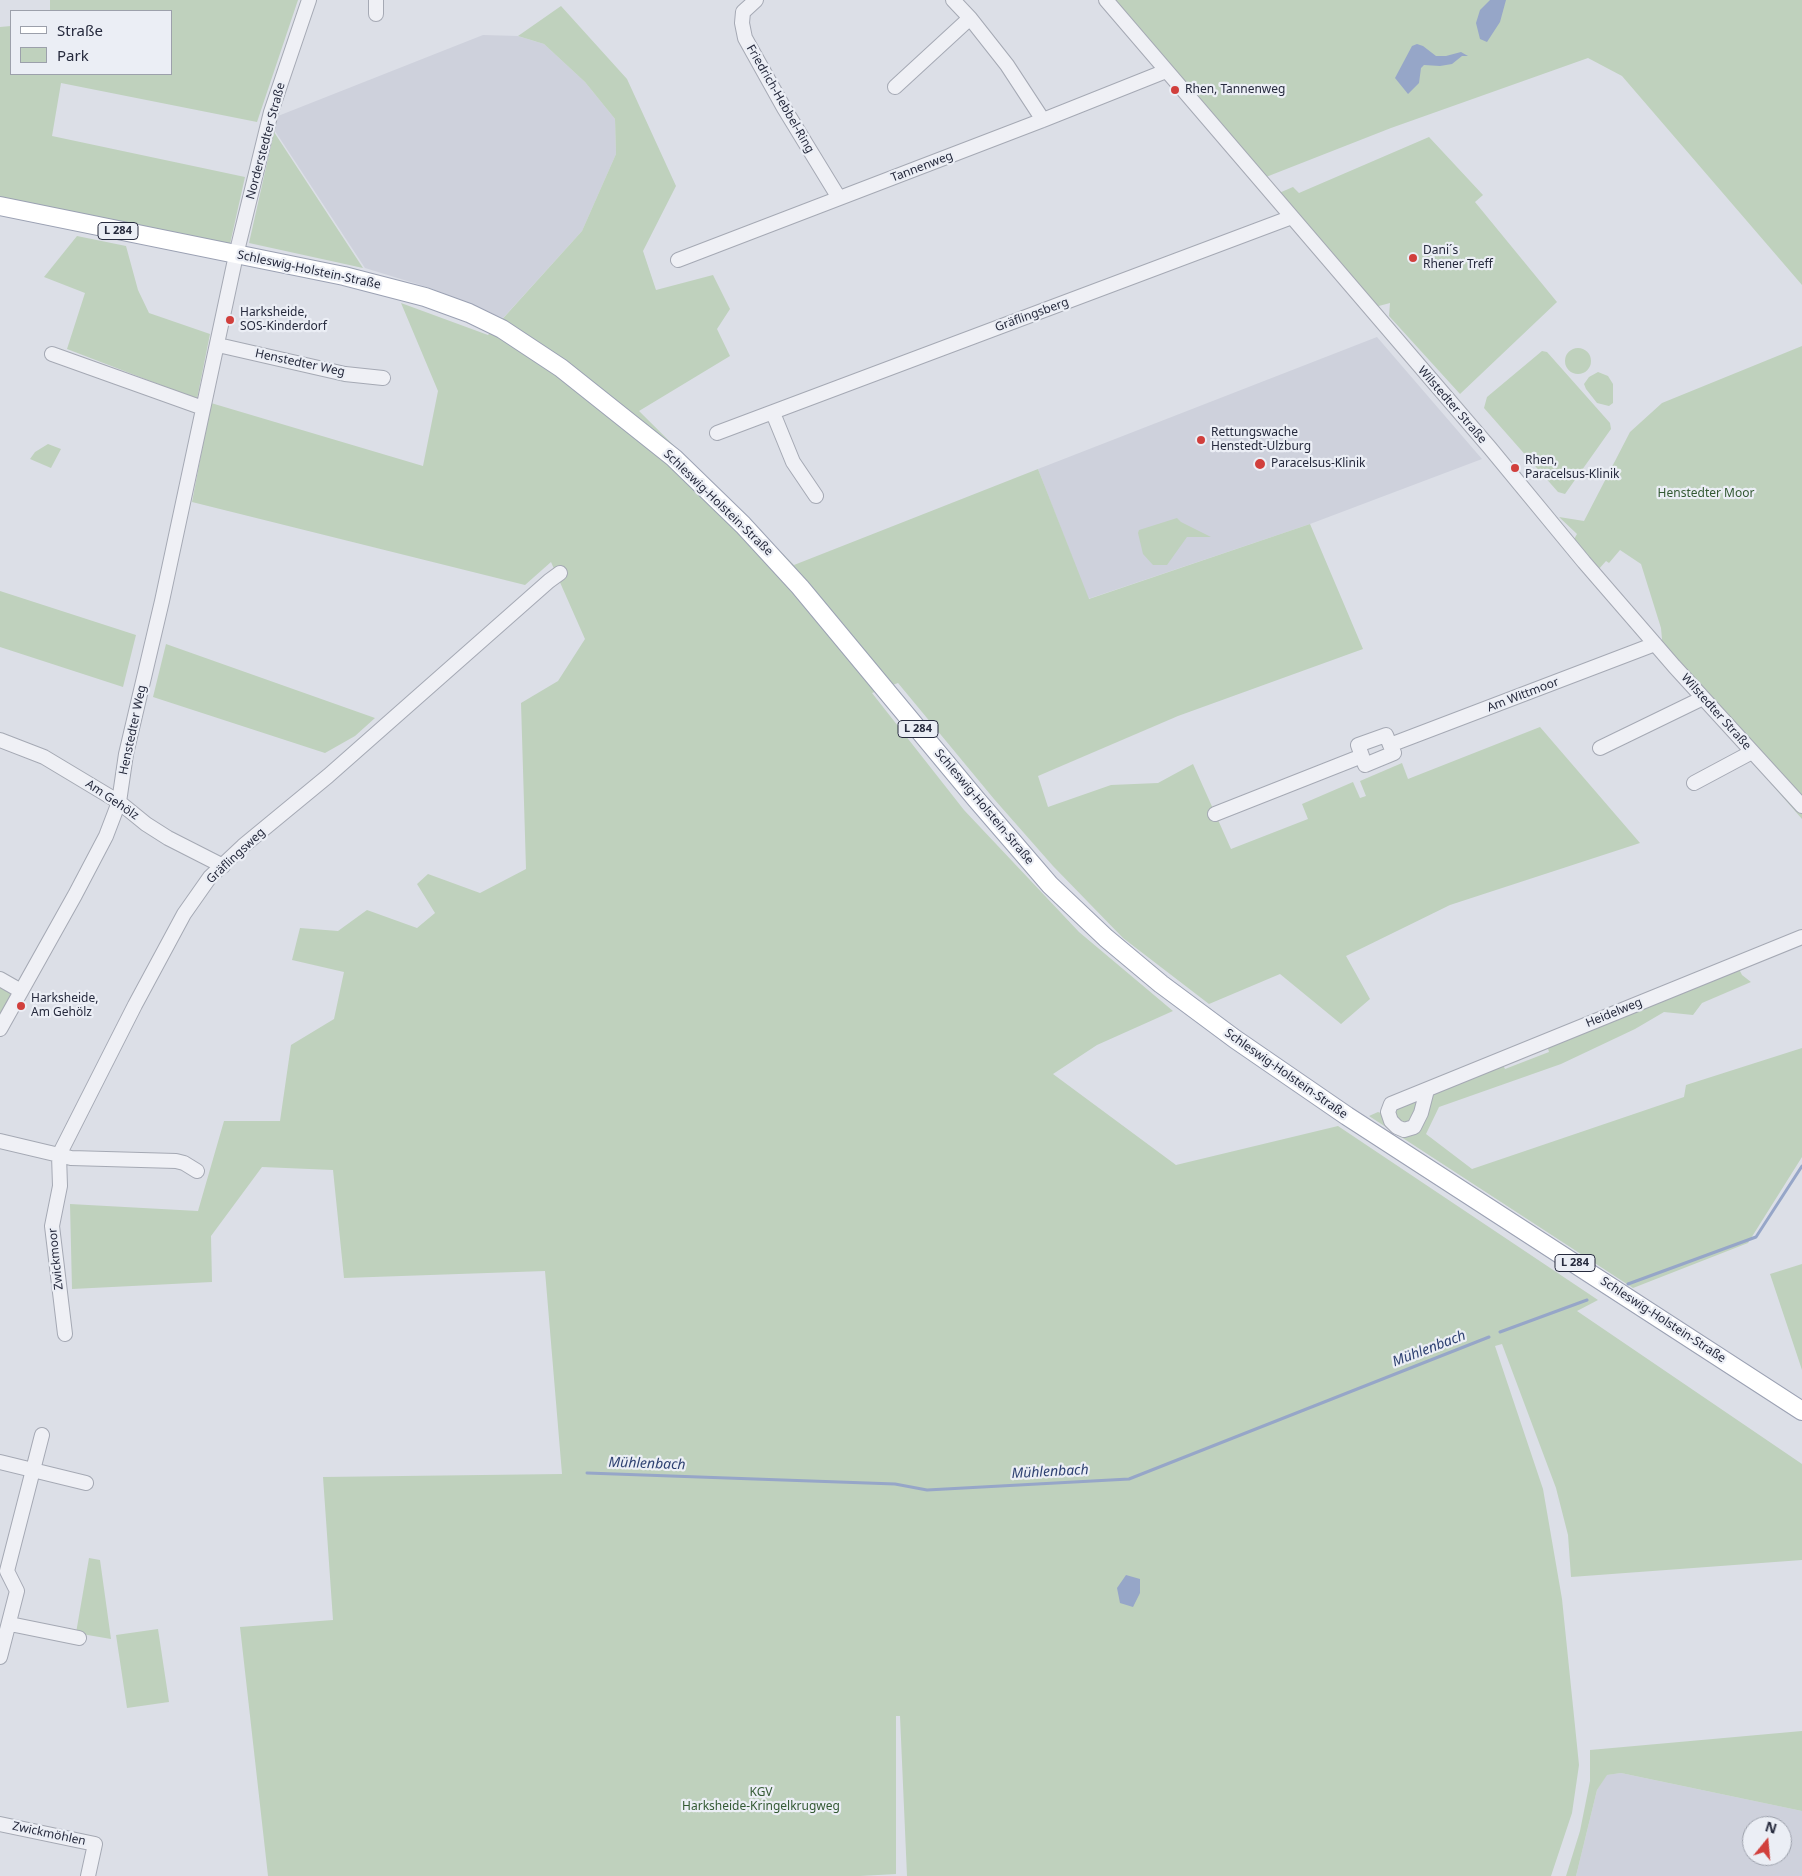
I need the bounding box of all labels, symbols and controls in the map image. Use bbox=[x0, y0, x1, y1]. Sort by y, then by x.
legend bbox=[10, 10, 172, 75]
text: Straße bbox=[57, 20, 103, 40]
street label: Friedrich-Hebbel-Ring bbox=[743, 42, 817, 156]
text: Park bbox=[57, 45, 89, 65]
street label: Norderstedter Straße bbox=[243, 81, 289, 201]
place label: Rhen, Tannenweg bbox=[1185, 83, 1285, 97]
marker: Rhen, Tannenweg bbox=[1169, 84, 1181, 96]
street label: Tannenweg bbox=[889, 149, 955, 185]
road number: L 284 bbox=[98, 222, 138, 240]
place label: Dani´s Rhener Treff bbox=[1423, 244, 1493, 272]
street label: Schleswig-Holstein-Straße bbox=[236, 248, 382, 292]
marker: Dani´s Rhener Treff bbox=[1407, 252, 1419, 264]
street label: Gräflingsberg bbox=[993, 295, 1071, 335]
place label: Harksheide, SOS-Kinderdorf bbox=[240, 306, 327, 334]
marker: Harksheide, SOS-Kinderdorf bbox=[224, 314, 236, 326]
street label: Henstedter Weg bbox=[254, 346, 346, 380]
street label: Wilstedter Straße bbox=[1415, 363, 1489, 447]
place label: Rettungswache Henstedt-Ulzburg bbox=[1211, 426, 1311, 454]
marker: Rettungswache Henstedt-Ulzburg bbox=[1195, 434, 1207, 446]
street label: Schleswig-Holstein-Straße bbox=[660, 447, 776, 559]
place label: Rhen, Paracelsus-Klinik bbox=[1525, 454, 1619, 482]
marker: Paracelsus-Klinik bbox=[1253, 457, 1267, 471]
place label: Paracelsus-Klinik bbox=[1271, 457, 1365, 471]
marker: Rhen, Paracelsus-Klinik bbox=[1509, 462, 1521, 474]
park label: Henstedter Moor bbox=[1658, 487, 1754, 501]
street label: Wilstedter Straße bbox=[1678, 671, 1754, 753]
street label: Am Wittmoor bbox=[1485, 675, 1561, 715]
street label: Henstedter Weg bbox=[116, 684, 150, 776]
road number: L 284 bbox=[898, 721, 938, 738]
street label: Schleswig-Holstein-Straße bbox=[931, 746, 1037, 868]
street label: Am Gehölz bbox=[83, 777, 141, 823]
street label: Gräflingsweg bbox=[204, 825, 268, 887]
place label: Harksheide, Am Gehölz bbox=[31, 992, 98, 1020]
street label: Heidelweg bbox=[1584, 995, 1644, 1031]
marker: Harksheide, Am Gehölz bbox=[15, 1000, 27, 1012]
street label: Schleswig-Holstein-Straße bbox=[1222, 1026, 1350, 1122]
street label: Zwickmoor bbox=[46, 1227, 66, 1291]
road number: L 284 bbox=[1555, 1254, 1595, 1272]
street label: Schleswig-Holstein-Straße bbox=[1598, 1274, 1728, 1366]
water label: Mühlenbach bbox=[1390, 1327, 1468, 1371]
water label: Mühlenbach bbox=[608, 1454, 686, 1474]
water label: Mühlenbach bbox=[1011, 1462, 1089, 1482]
park label: KGV Harksheide-Kringelkrugweg bbox=[682, 1786, 840, 1814]
north arrow bbox=[1742, 1816, 1792, 1866]
text: N bbox=[1763, 1816, 1779, 1838]
street label: Zwickmöhlen bbox=[11, 1819, 87, 1849]

